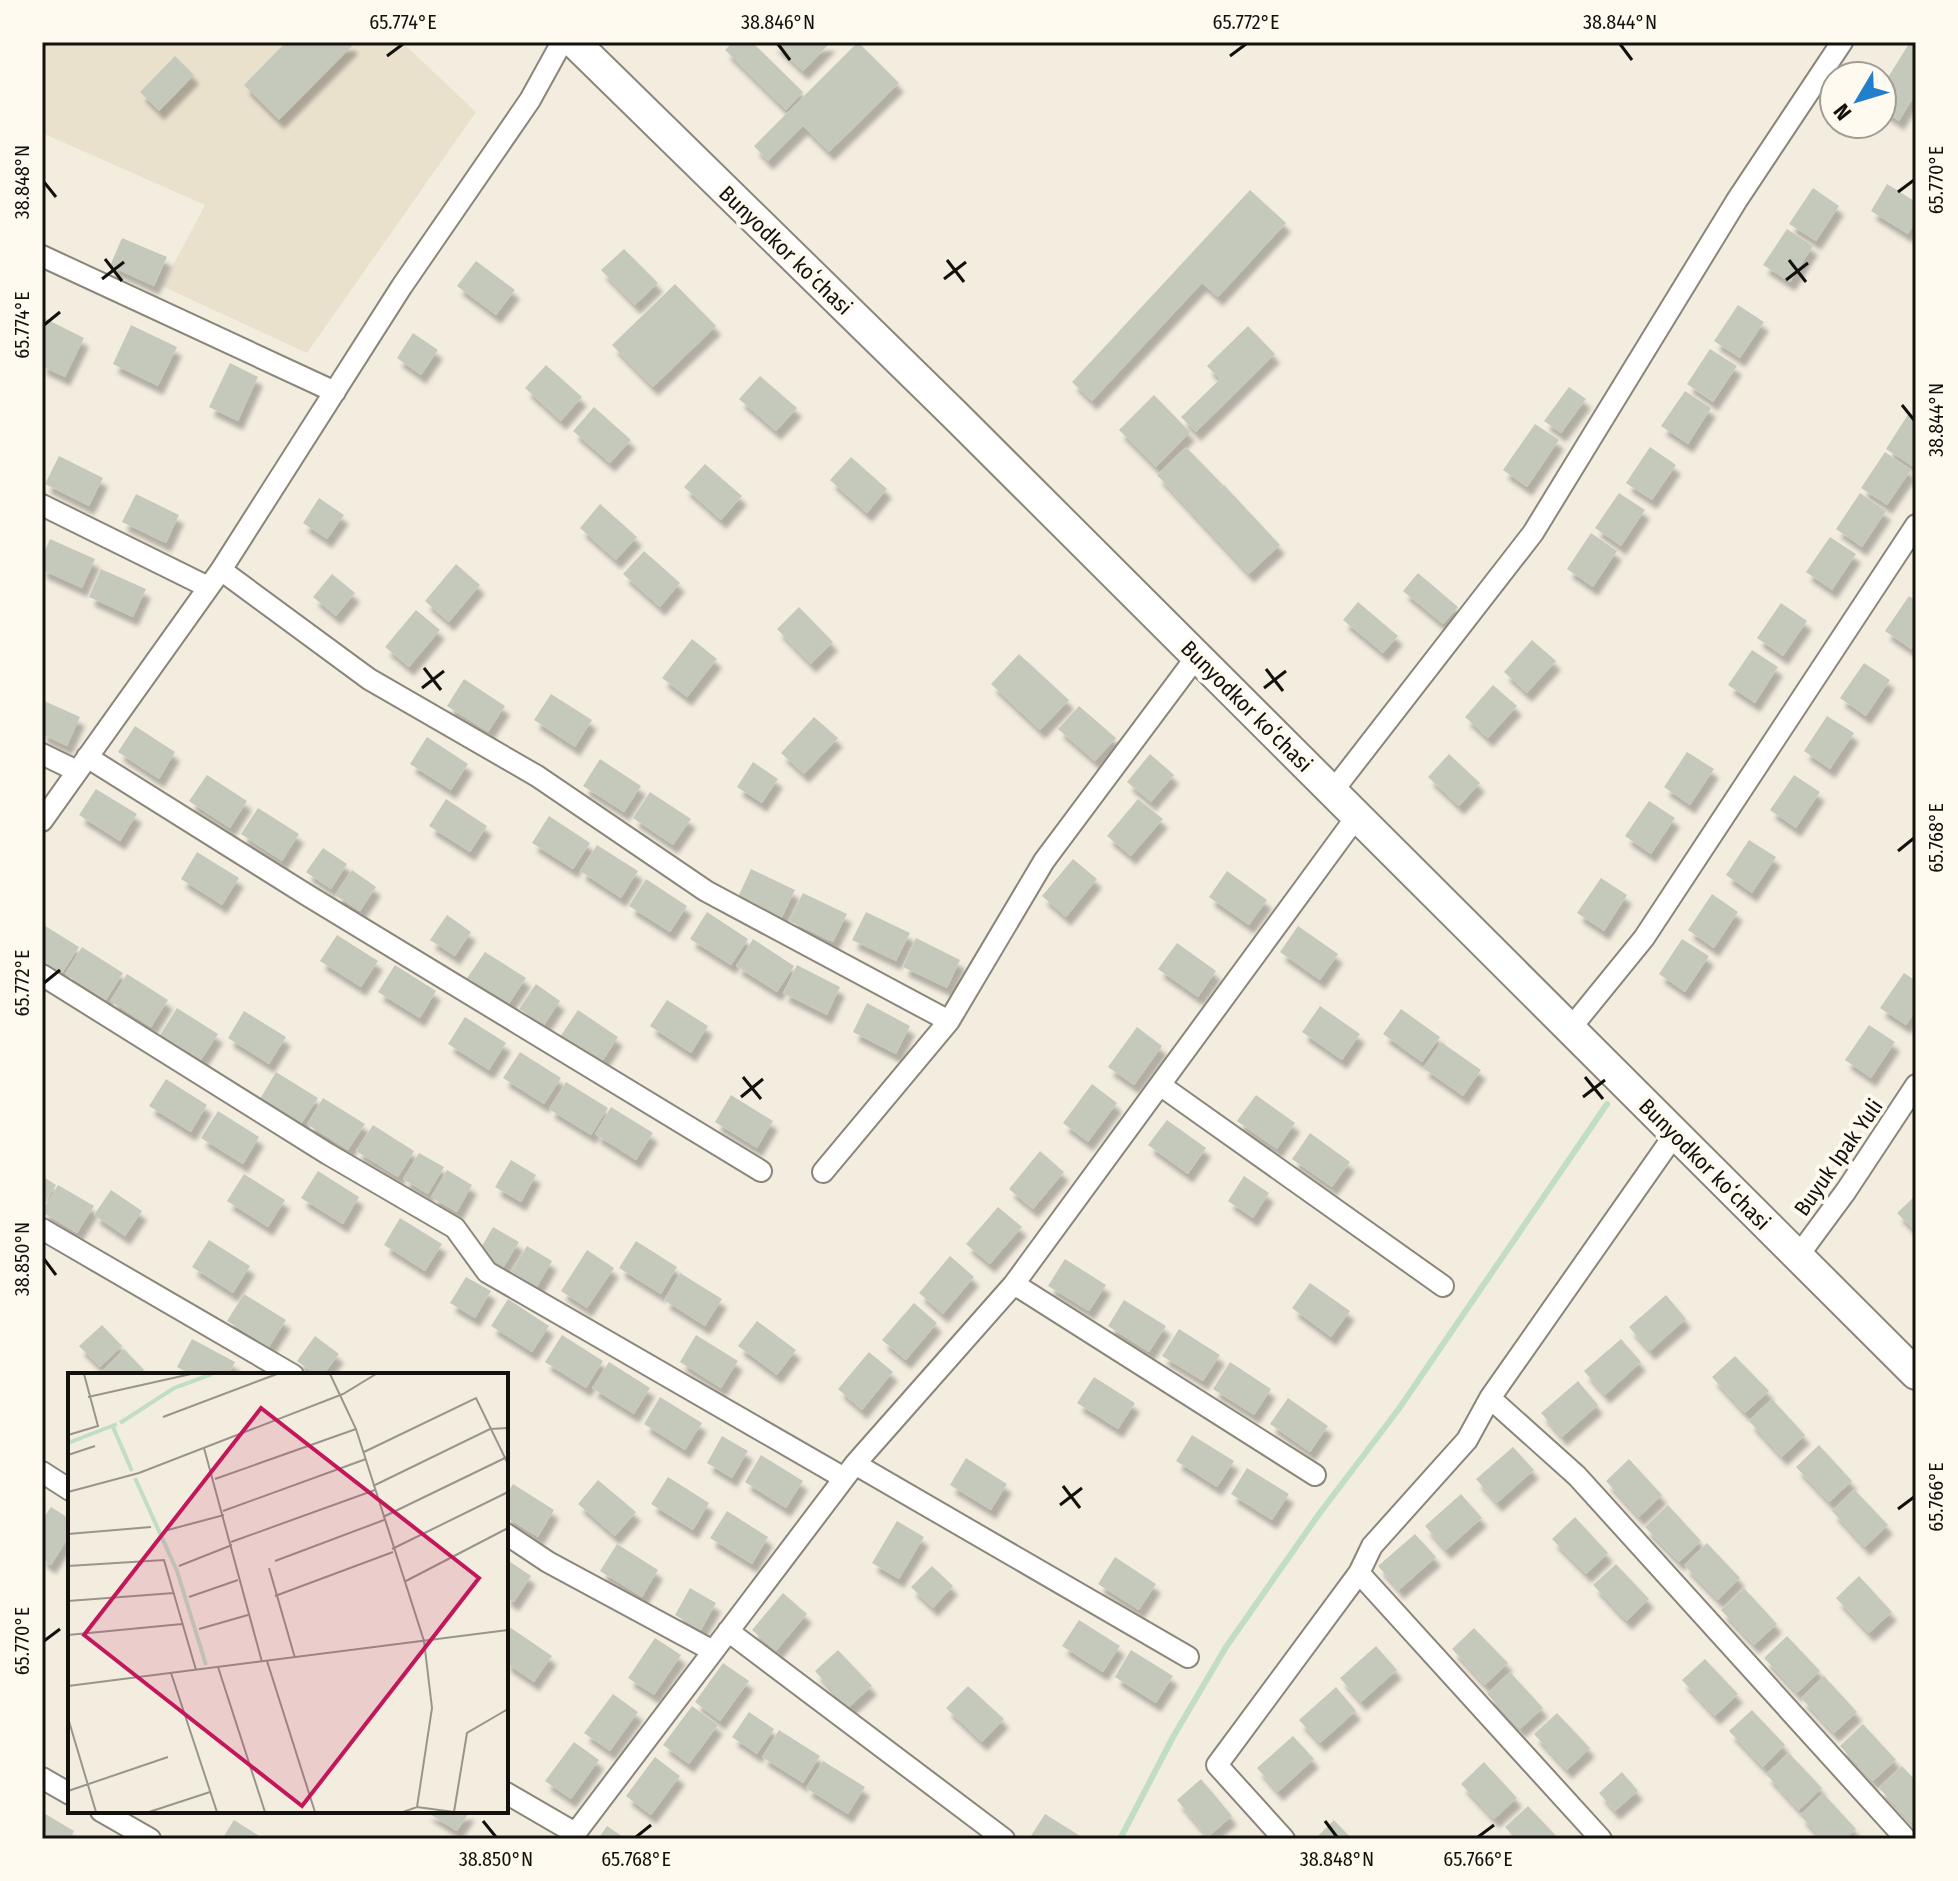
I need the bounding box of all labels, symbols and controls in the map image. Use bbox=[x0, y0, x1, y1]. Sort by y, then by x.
text: 65.774°E bbox=[369, 10, 437, 34]
text: 38.846°N bbox=[741, 10, 815, 34]
text: 65.772°E bbox=[1213, 10, 1279, 34]
text: 38.844°N bbox=[1583, 10, 1657, 34]
north arrow bbox=[1818, 60, 1898, 140]
text: N bbox=[1828, 98, 1857, 126]
text: 38.848°N bbox=[10, 145, 34, 219]
text: 65.770°E bbox=[1924, 146, 1948, 214]
street label: Bunyodkor koʻchasi bbox=[713, 180, 858, 321]
text: 65.774°E bbox=[10, 291, 34, 359]
text: 38.844°N bbox=[1924, 383, 1948, 457]
street label: Bunyodkor koʻchasi bbox=[1175, 635, 1318, 778]
text: 65.768°E bbox=[1924, 803, 1948, 873]
text: 65.772°E bbox=[10, 950, 34, 1016]
street label: Bunyodkor koʻchasi bbox=[1633, 1093, 1776, 1236]
street label: Buyuk Ipak Yuli bbox=[1788, 1094, 1889, 1221]
text: 38.850°N bbox=[10, 1222, 34, 1296]
inset map bbox=[68, 1373, 508, 1813]
text: 65.766°E bbox=[1924, 1462, 1948, 1532]
text: 65.770°E bbox=[10, 1607, 34, 1675]
text: 38.850°N bbox=[459, 1847, 533, 1871]
text: 65.768°E bbox=[601, 1847, 671, 1871]
text: 38.848°N bbox=[1300, 1847, 1374, 1871]
text: 65.766°E bbox=[1443, 1847, 1513, 1871]

